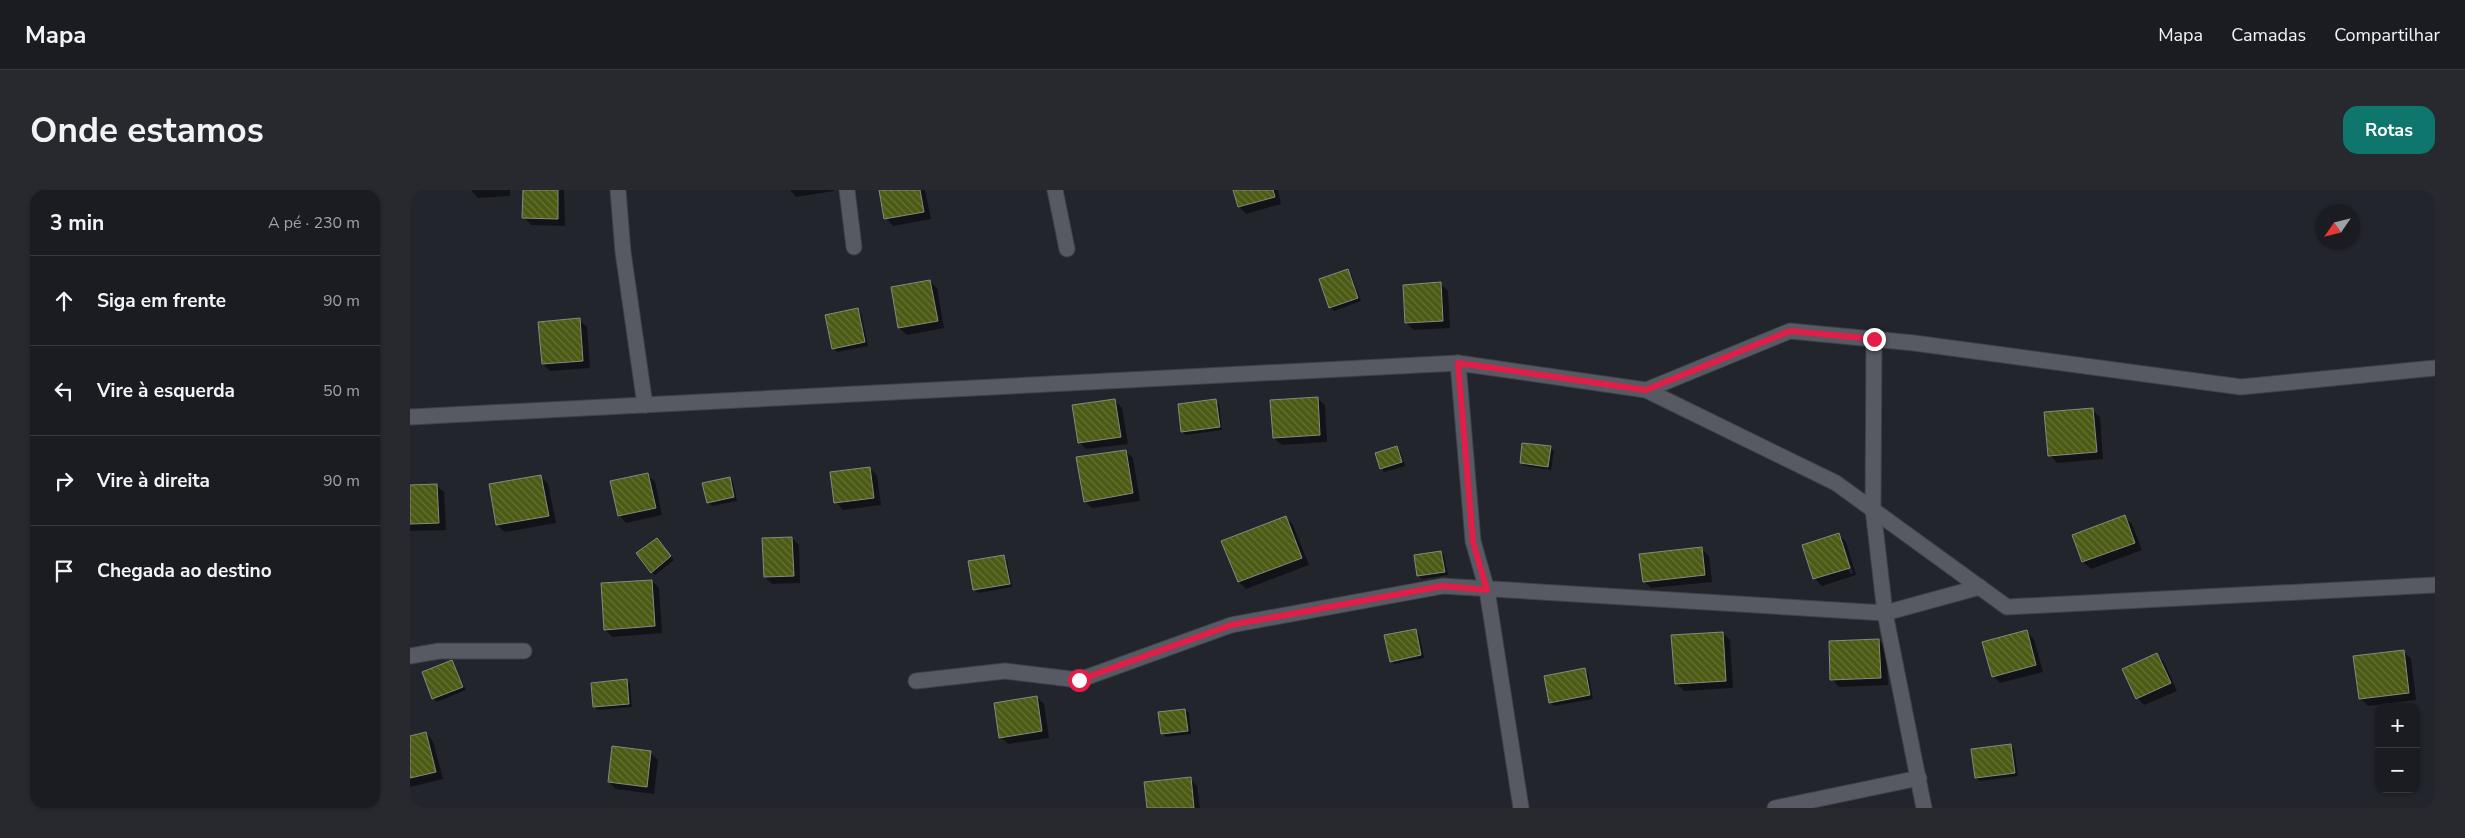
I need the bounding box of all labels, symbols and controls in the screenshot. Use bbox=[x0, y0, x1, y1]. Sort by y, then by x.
text: Mapa bbox=[25, 19, 87, 51]
text: Mapa bbox=[2158, 23, 2203, 47]
text: Camadas bbox=[2231, 23, 2306, 47]
text: Compartilhar bbox=[2334, 23, 2440, 47]
button: Rotas bbox=[2343, 106, 2435, 154]
text: Onde estamos bbox=[30, 107, 264, 154]
north arrow bbox=[2315, 205, 2360, 250]
text: 3 min bbox=[50, 209, 104, 237]
text: A pé · 230 m bbox=[268, 212, 360, 234]
icon: ahead bbox=[50, 287, 78, 315]
text: Siga em frente bbox=[97, 288, 226, 314]
text: 90 m bbox=[323, 290, 360, 312]
route end bbox=[1863, 328, 1886, 351]
icon: left bbox=[50, 377, 78, 405]
text: Vire à esquerda bbox=[97, 378, 235, 404]
text: 50 m bbox=[323, 380, 360, 402]
icon: right bbox=[50, 467, 78, 495]
text: Vire à direita bbox=[97, 468, 210, 494]
text: 90 m bbox=[323, 470, 360, 492]
icon: arrive bbox=[50, 557, 78, 585]
text: Chegada ao destino bbox=[97, 558, 272, 584]
route start bbox=[1068, 669, 1091, 692]
map controls bbox=[2375, 703, 2420, 793]
button: + bbox=[2375, 703, 2420, 748]
button: − bbox=[2375, 748, 2420, 793]

